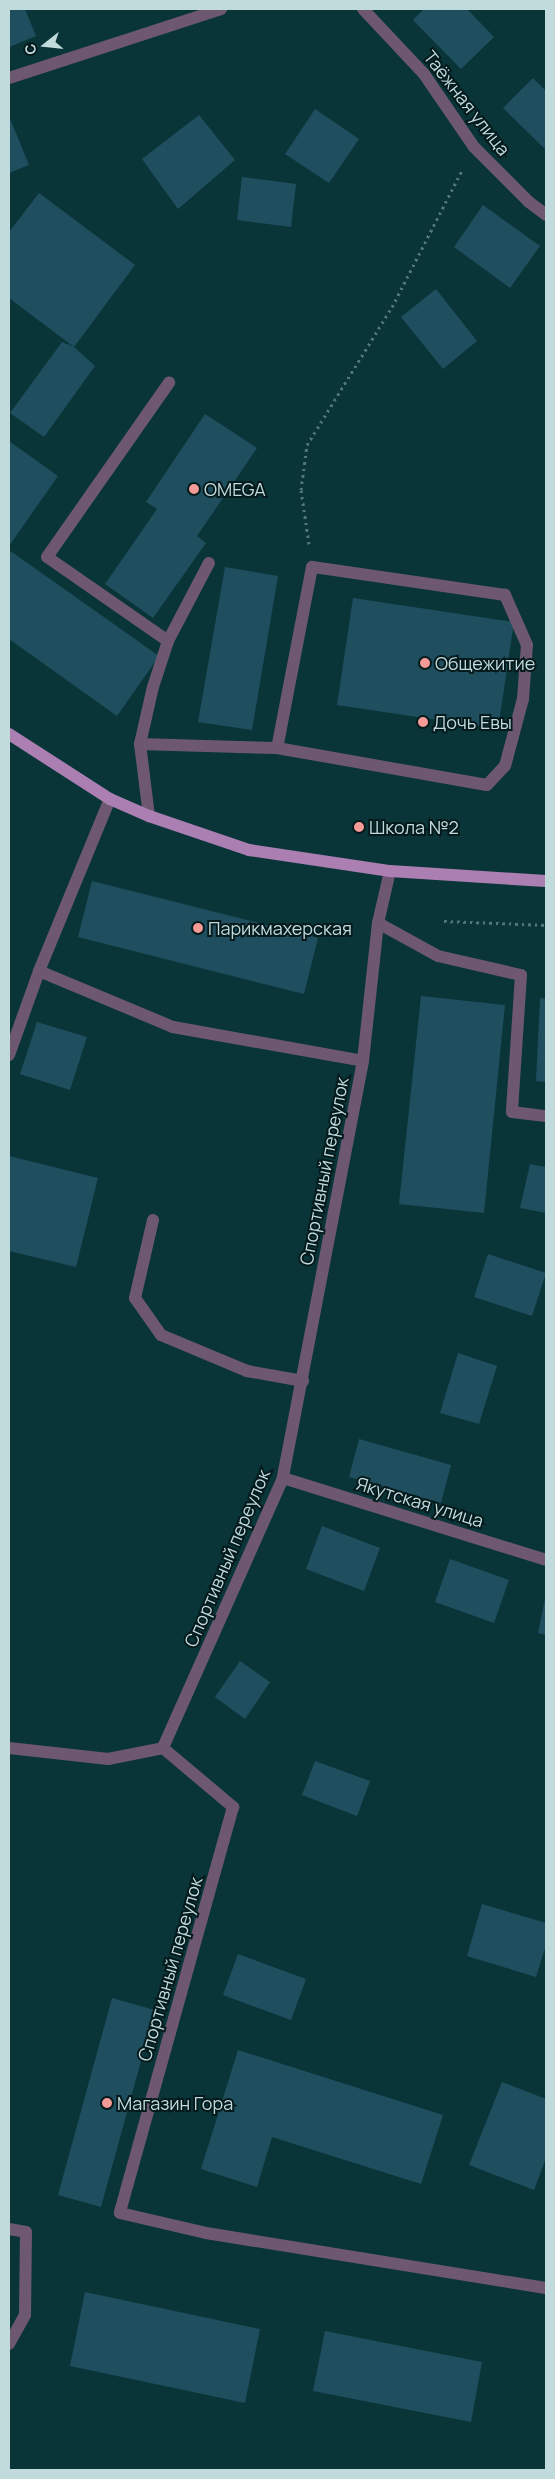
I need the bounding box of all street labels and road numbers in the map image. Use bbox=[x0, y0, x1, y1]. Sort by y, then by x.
street label: Таёжная улица bbox=[419, 46, 515, 160]
street label: Спортивный переулок bbox=[295, 1075, 353, 1267]
street label: Спортивный переулок bbox=[180, 1466, 274, 1650]
street label: Якутская улица bbox=[354, 1472, 486, 1532]
street label: Спортивный переулок bbox=[133, 1874, 207, 2064]

